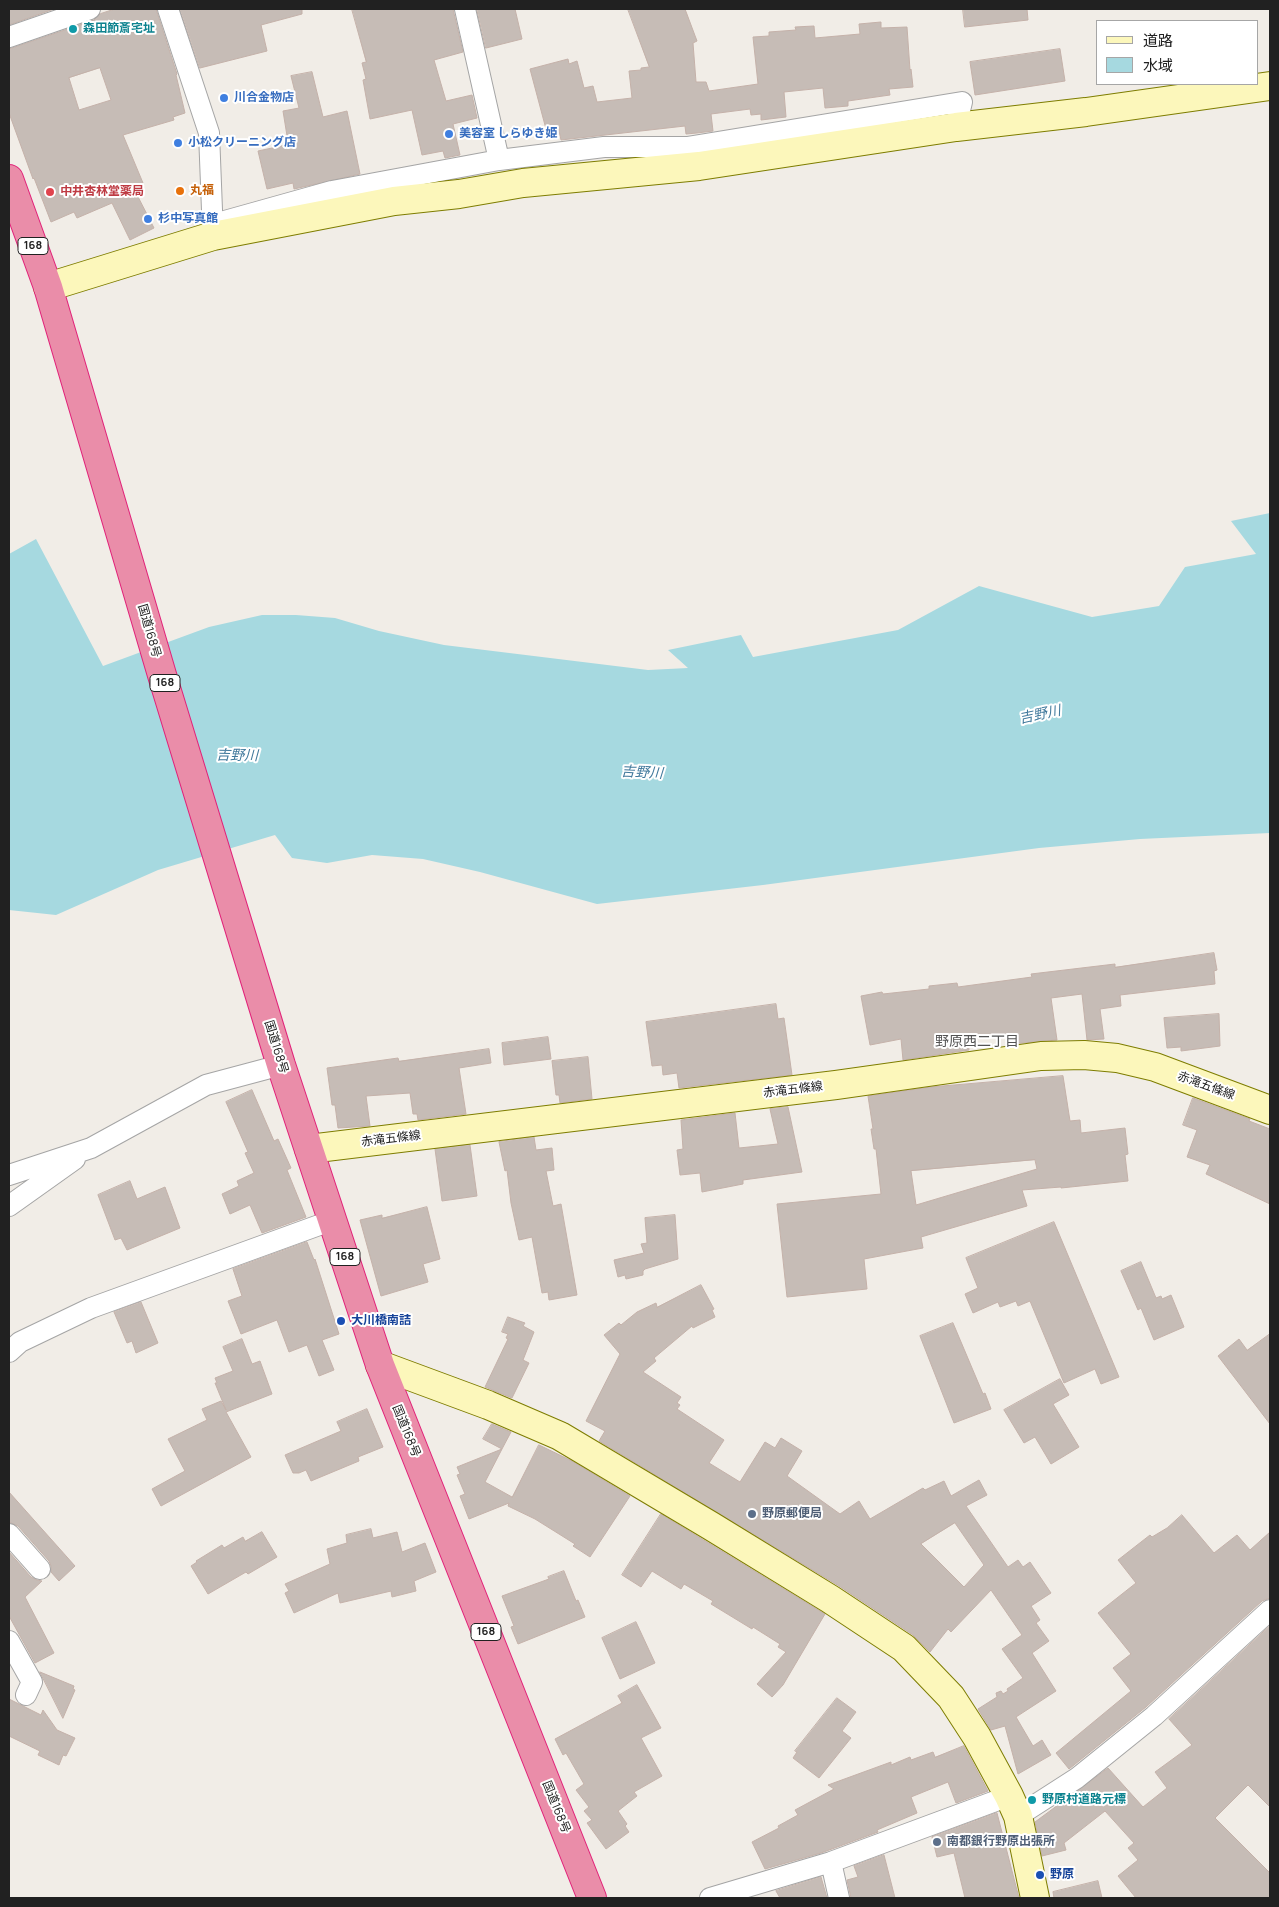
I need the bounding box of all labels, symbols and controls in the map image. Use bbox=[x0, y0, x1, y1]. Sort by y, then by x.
legend bbox=[1096, 20, 1259, 85]
place label: 森田節斎宅址 bbox=[83, 22, 155, 36]
marker: 森田節斎宅址 bbox=[67, 23, 79, 35]
text: 道路 bbox=[1143, 30, 1173, 51]
text: 水域 bbox=[1143, 55, 1173, 76]
place label: 川合金物店 bbox=[234, 91, 294, 105]
marker: 川合金物店 bbox=[218, 92, 230, 104]
place label: 美容室 しらゆき姫 bbox=[459, 127, 557, 141]
marker: 美容室 しらゆき姫 bbox=[443, 128, 455, 140]
place label: 小松クリーニング店 bbox=[188, 136, 296, 150]
marker: 小松クリーニング店 bbox=[172, 137, 184, 149]
place label: 丸福 bbox=[190, 184, 214, 198]
place label: 中井杏林堂薬局 bbox=[60, 185, 144, 199]
marker: 丸福 bbox=[174, 185, 186, 197]
marker: 中井杏林堂薬局 bbox=[44, 186, 56, 198]
place label: 杉中写真館 bbox=[158, 212, 218, 226]
marker: 杉中写真館 bbox=[142, 213, 154, 225]
road number: 168 bbox=[18, 238, 48, 255]
street label: 国道168号 bbox=[134, 603, 164, 659]
road number: 168 bbox=[150, 674, 180, 691]
water label: 吉野川 bbox=[1018, 702, 1062, 728]
water label: 吉野川 bbox=[216, 747, 258, 765]
water label: 吉野川 bbox=[621, 764, 663, 782]
street label: 国道168号 bbox=[261, 1019, 291, 1075]
district label: 野原西二丁目 bbox=[935, 1034, 1019, 1050]
street label: 赤滝五條線 bbox=[1175, 1069, 1237, 1103]
street label: 赤滝五條線 bbox=[762, 1079, 824, 1101]
street label: 赤滝五條線 bbox=[360, 1128, 422, 1150]
road number: 168 bbox=[330, 1248, 360, 1266]
place label: 大川橋南詰 bbox=[351, 1314, 411, 1328]
marker: 大川橋南詰 bbox=[335, 1315, 347, 1327]
street label: 国道168号 bbox=[389, 1403, 423, 1459]
place label: 野原郵便局 bbox=[762, 1507, 822, 1521]
marker: 野原郵便局 bbox=[746, 1508, 758, 1520]
road number: 168 bbox=[471, 1624, 501, 1640]
street label: 国道168号 bbox=[539, 1779, 573, 1835]
place label: 野原村道路元標 bbox=[1042, 1793, 1126, 1807]
marker: 野原村道路元標 bbox=[1026, 1794, 1038, 1806]
place label: 南都銀行野原出張所 bbox=[947, 1835, 1055, 1849]
marker: 南都銀行野原出張所 bbox=[931, 1836, 943, 1848]
place label: 野原 bbox=[1050, 1868, 1074, 1882]
marker: 野原 bbox=[1034, 1869, 1046, 1881]

